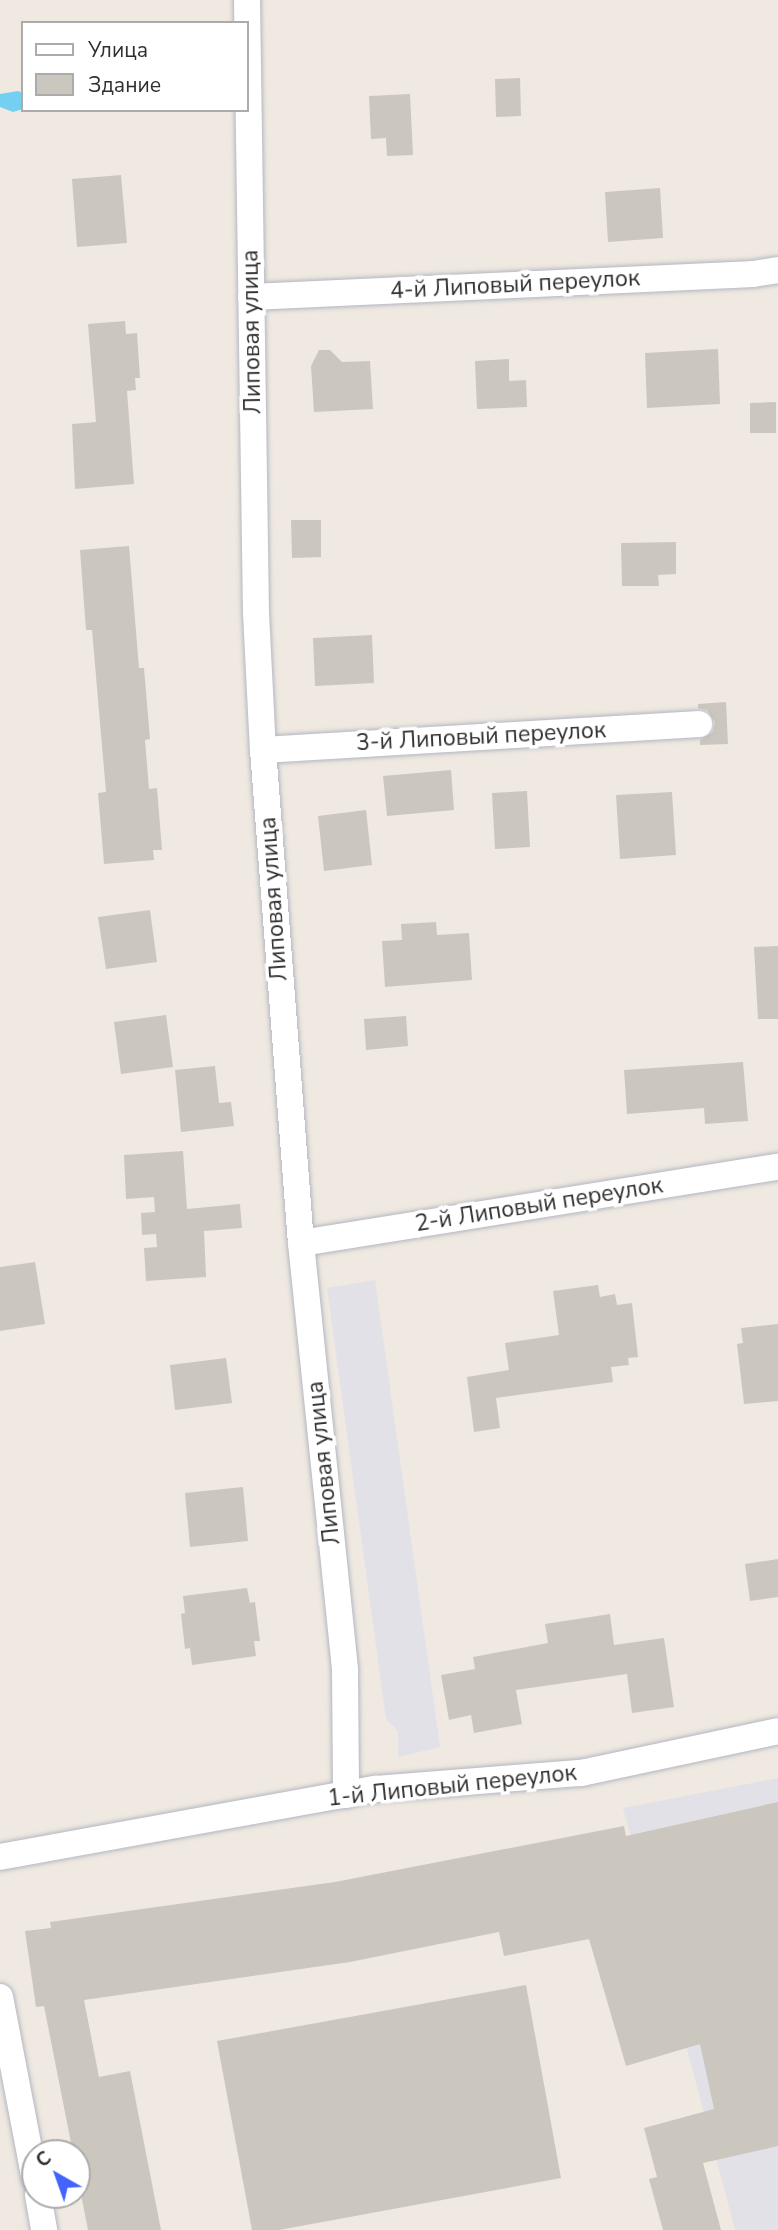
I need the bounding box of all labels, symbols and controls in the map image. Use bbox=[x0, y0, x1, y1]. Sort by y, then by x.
legend bbox=[21, 21, 248, 112]
text: Улица bbox=[88, 36, 148, 64]
text: Здание bbox=[88, 71, 161, 99]
street label: Липовая улица bbox=[237, 250, 267, 414]
street label: 4-й Липовый переулок bbox=[389, 265, 641, 305]
street label: 3-й Липовый переулок bbox=[355, 717, 607, 757]
street label: Липовая улица bbox=[255, 816, 293, 982]
street label: 2-й Липовый переулок bbox=[413, 1172, 665, 1238]
street label: Липовая улица bbox=[302, 1380, 346, 1546]
street label: 1-й Липовый переулок bbox=[326, 1759, 578, 1813]
north arrow bbox=[21, 2139, 91, 2209]
text: С bbox=[30, 2145, 57, 2174]

